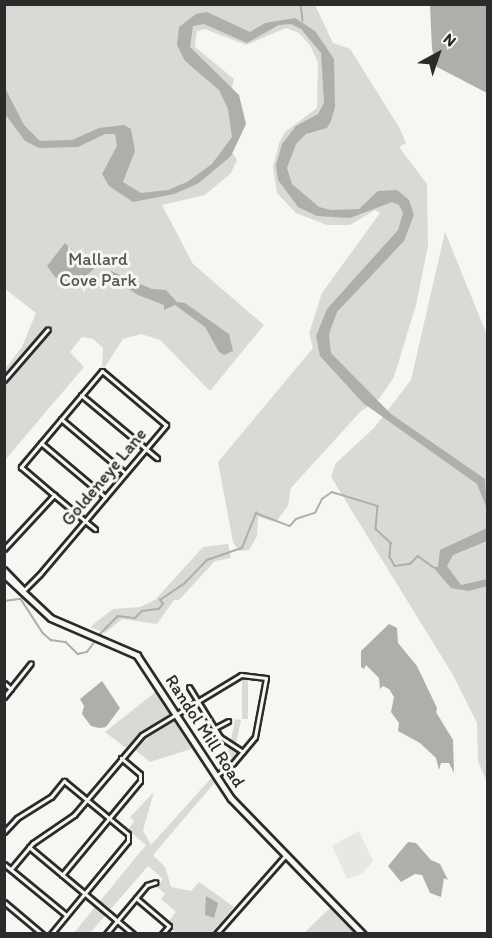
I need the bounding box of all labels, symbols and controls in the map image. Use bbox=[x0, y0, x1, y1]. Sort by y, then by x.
north arrow bbox=[408, 24, 468, 84]
text: N bbox=[440, 29, 460, 51]
park label: Mallard Cove Park bbox=[59, 249, 137, 292]
street label: Goldeneye Lane bbox=[56, 423, 152, 531]
street label: Randol Mill Road bbox=[161, 671, 249, 791]

